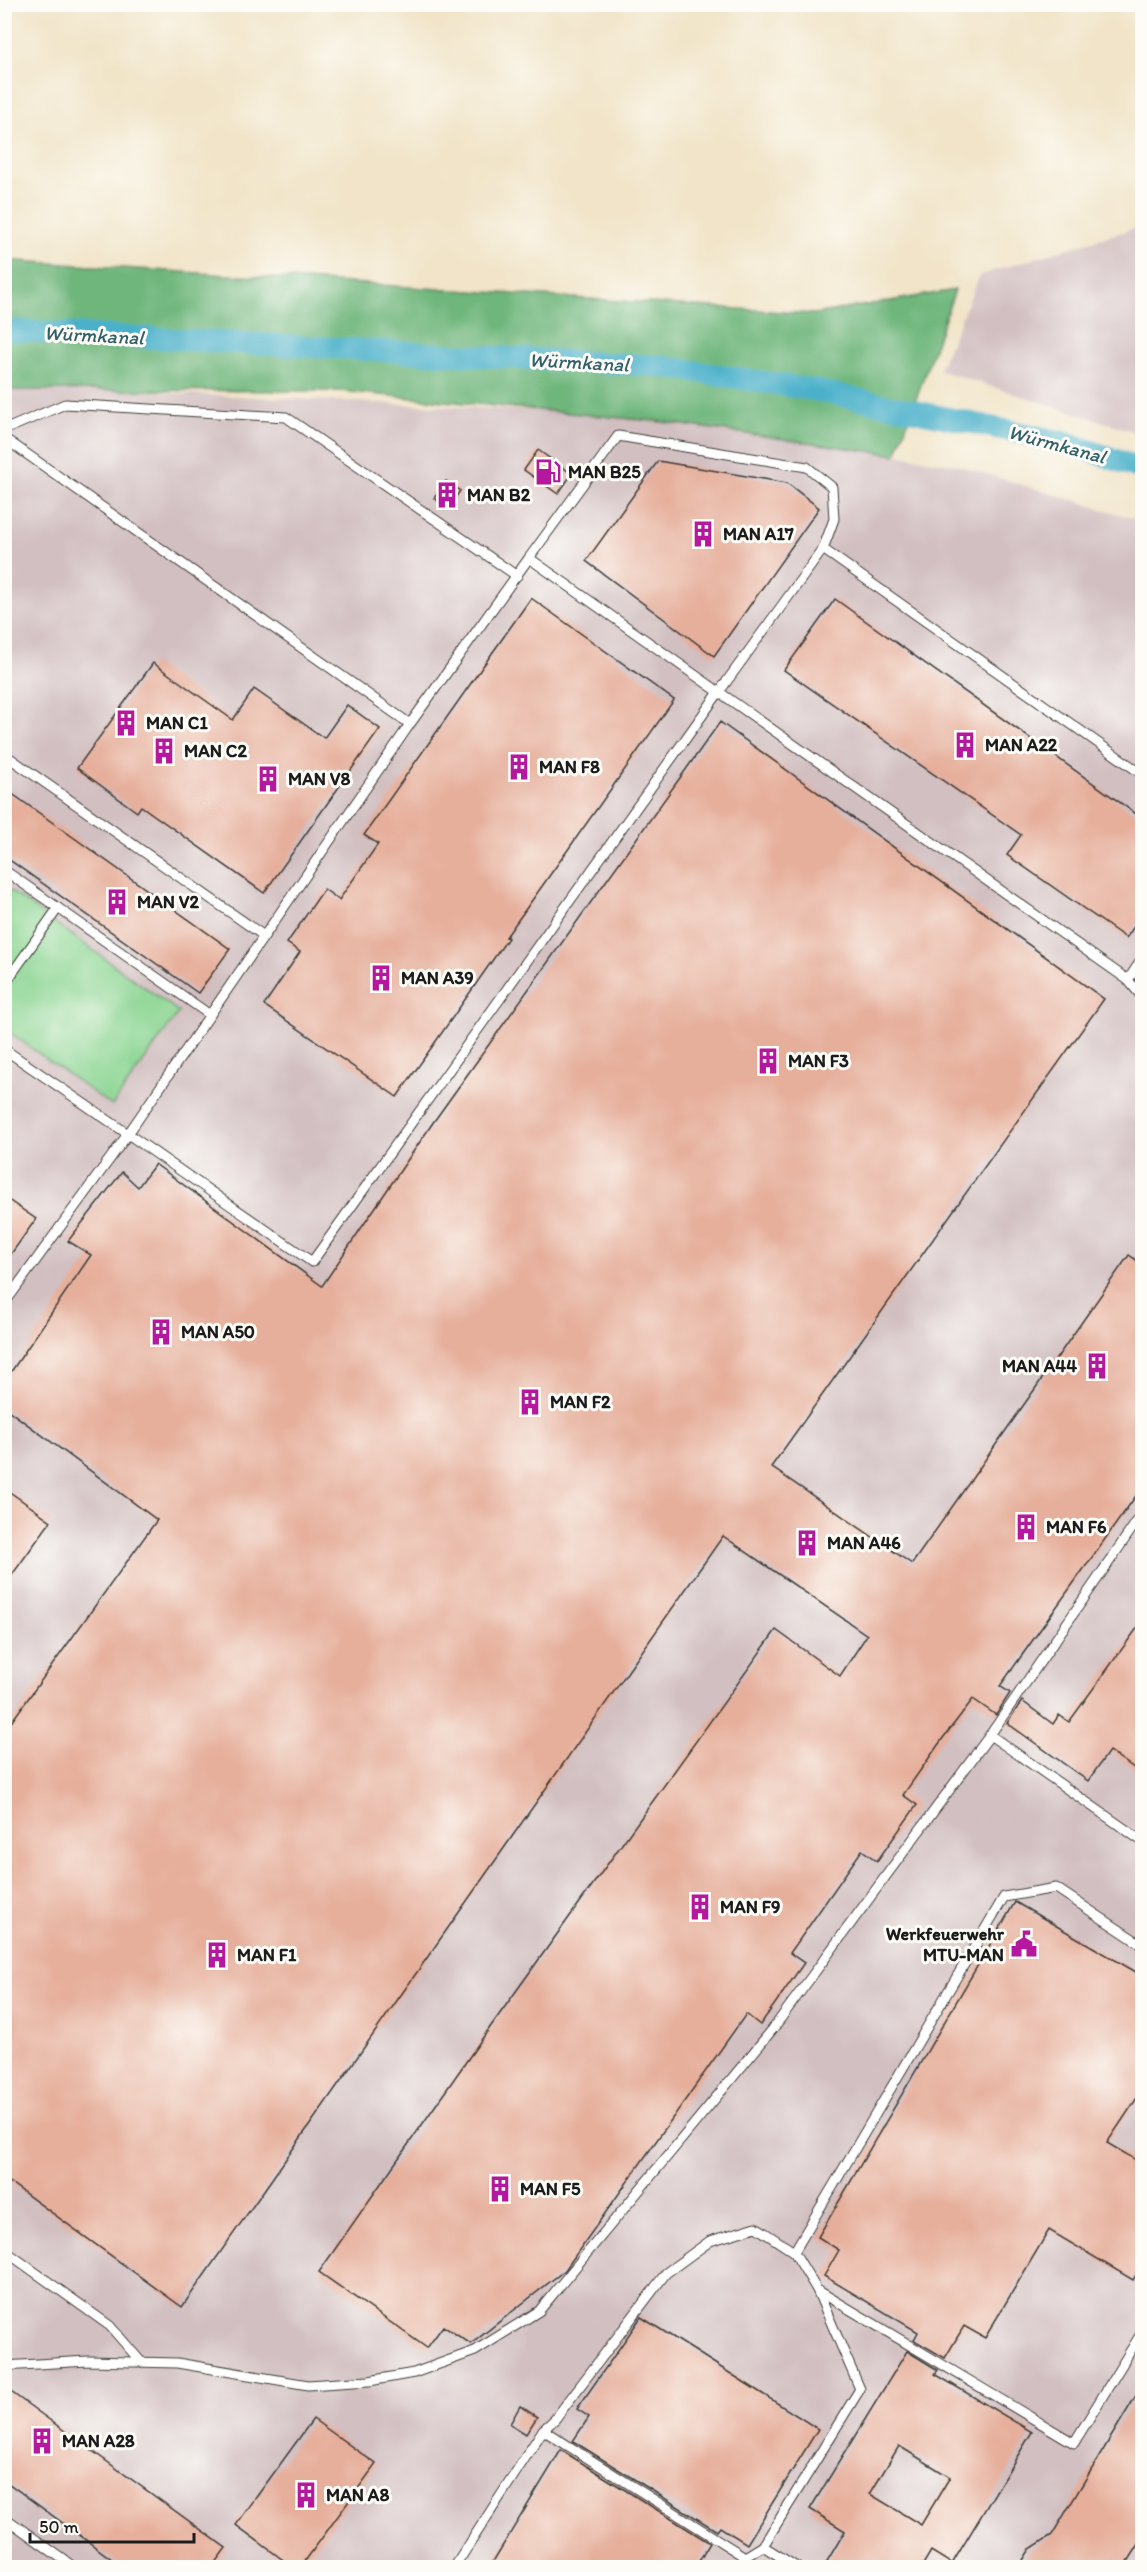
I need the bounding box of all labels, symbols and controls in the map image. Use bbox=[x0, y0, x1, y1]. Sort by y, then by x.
water label: Würmkanal bbox=[44, 320, 146, 350]
water label: Würmkanal bbox=[529, 347, 631, 377]
water label: Würmkanal bbox=[1006, 419, 1110, 469]
fuel station icon: MAN B25 bbox=[533, 457, 563, 487]
place label: MAN B25 bbox=[568, 461, 641, 483]
building icon: MAN B2 bbox=[432, 480, 462, 510]
place label: MAN B2 bbox=[467, 484, 531, 506]
building icon: MAN A17 bbox=[688, 519, 718, 549]
place label: MAN A17 bbox=[723, 523, 794, 545]
building icon: MAN C1 bbox=[111, 708, 141, 738]
place label: MAN C1 bbox=[146, 712, 208, 734]
building icon: MAN A22 bbox=[950, 730, 980, 760]
place label: MAN A22 bbox=[985, 734, 1058, 756]
building icon: MAN C2 bbox=[149, 736, 179, 766]
place label: MAN C2 bbox=[184, 740, 247, 762]
building icon: MAN F8 bbox=[504, 752, 534, 782]
place label: MAN F8 bbox=[539, 756, 600, 778]
building icon: MAN V8 bbox=[253, 764, 283, 794]
place label: MAN V8 bbox=[288, 768, 350, 790]
building icon: MAN V2 bbox=[102, 887, 132, 917]
place label: MAN V2 bbox=[137, 891, 199, 913]
building icon: MAN A39 bbox=[366, 963, 396, 993]
place label: MAN A39 bbox=[401, 967, 474, 989]
building icon: MAN F3 bbox=[753, 1046, 783, 1076]
place label: MAN F3 bbox=[788, 1050, 849, 1072]
building icon: MAN A50 bbox=[146, 1317, 176, 1347]
place label: MAN A50 bbox=[181, 1321, 255, 1343]
building icon: MAN A44 bbox=[1082, 1351, 1112, 1381]
place label: MAN A44 bbox=[1002, 1355, 1077, 1377]
building icon: MAN F2 bbox=[515, 1387, 545, 1417]
place label: MAN F2 bbox=[550, 1391, 611, 1413]
building icon: MAN F6 bbox=[1011, 1512, 1041, 1542]
place label: MAN F6 bbox=[1046, 1516, 1107, 1538]
building icon: MAN A46 bbox=[792, 1528, 822, 1558]
place label: MAN A46 bbox=[827, 1532, 901, 1554]
building icon: MAN F9 bbox=[685, 1892, 715, 1922]
place label: MAN F9 bbox=[720, 1896, 780, 1918]
place label: Werkfeuerwehr MTU-MAN bbox=[886, 1923, 1005, 1966]
public building icon: Werkfeuerwehr MTU-MAN bbox=[1009, 1929, 1039, 1959]
building icon: MAN F1 bbox=[202, 1940, 232, 1970]
place label: MAN F1 bbox=[237, 1944, 297, 1966]
building icon: MAN F5 bbox=[485, 2174, 515, 2204]
place label: MAN F5 bbox=[520, 2178, 581, 2200]
building icon: MAN A28 bbox=[27, 2426, 57, 2456]
place label: MAN A28 bbox=[62, 2430, 135, 2452]
building icon: MAN A8 bbox=[291, 2480, 321, 2510]
place label: MAN A8 bbox=[326, 2484, 389, 2506]
scale bar bbox=[30, 2506, 194, 2544]
text: 50 m bbox=[39, 2516, 79, 2538]

